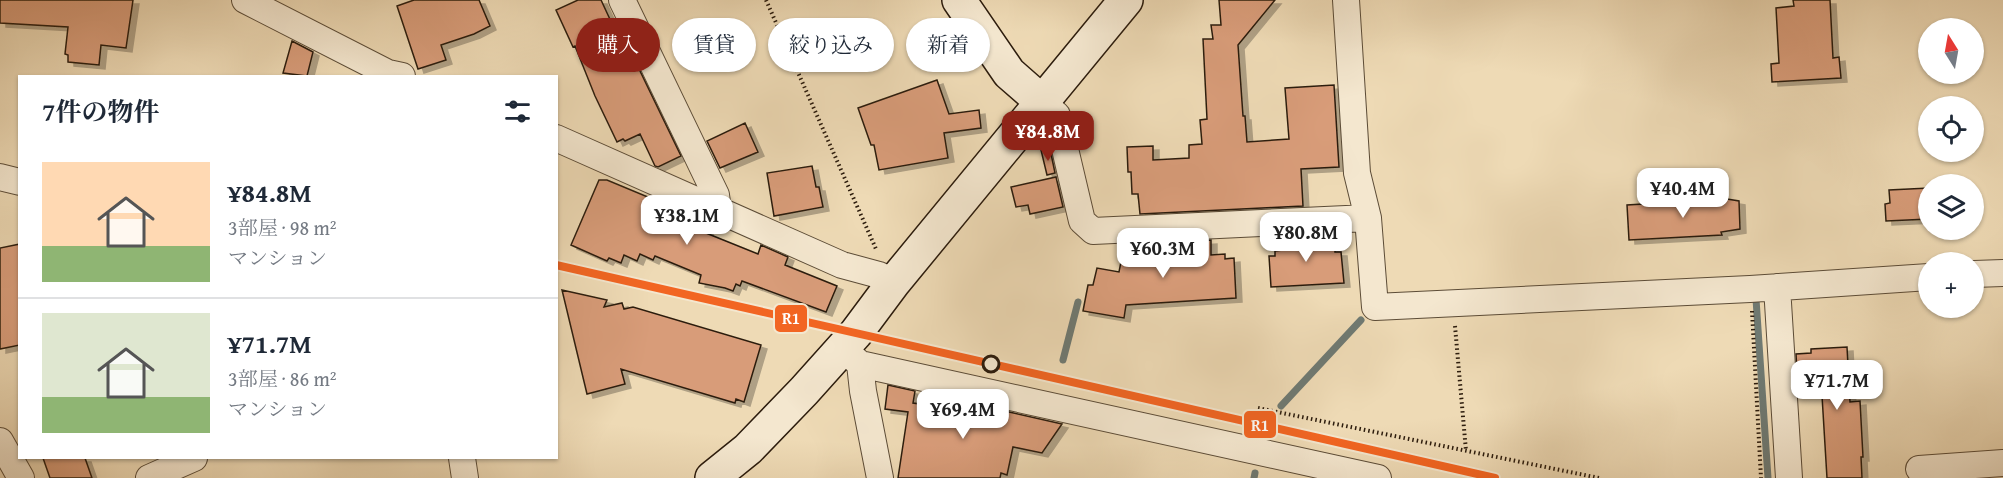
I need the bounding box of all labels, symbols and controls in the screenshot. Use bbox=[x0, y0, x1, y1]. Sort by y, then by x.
chip: 購入 bbox=[576, 18, 660, 72]
chip: 賃貸 bbox=[672, 18, 756, 72]
chip: 絞り込み bbox=[768, 18, 894, 72]
chip: 新着 bbox=[906, 18, 990, 72]
north arrow bbox=[1918, 18, 1984, 84]
map controls bbox=[1918, 18, 1984, 318]
text: 7件の物件 bbox=[42, 92, 159, 131]
icon: filters bbox=[501, 95, 534, 128]
button: locate bbox=[1918, 96, 1984, 162]
pin: ¥84.8M bbox=[999, 111, 1097, 162]
text: ¥84.8M bbox=[1016, 116, 1080, 145]
pin: ¥40.4M bbox=[1634, 168, 1732, 219]
text: ¥84.8M bbox=[228, 173, 312, 212]
text: ¥40.4M bbox=[1651, 173, 1715, 202]
button: layers bbox=[1918, 174, 1984, 240]
icon: home bbox=[90, 186, 162, 258]
pin: ¥38.1M bbox=[638, 195, 736, 246]
text: ¥38.1M bbox=[655, 200, 719, 229]
pin: ¥80.8M bbox=[1257, 212, 1355, 263]
text: 3部屋 · 98 m² bbox=[228, 213, 337, 242]
text: ¥80.8M bbox=[1274, 217, 1338, 246]
pin: ¥60.3M bbox=[1114, 228, 1212, 279]
text: ¥60.3M bbox=[1131, 233, 1195, 262]
text: マンション bbox=[228, 243, 327, 272]
button: + bbox=[1918, 252, 1984, 318]
line badge: R1 bbox=[774, 304, 808, 333]
text: R1 bbox=[782, 306, 800, 330]
text: ¥71.7M bbox=[228, 324, 312, 363]
icon: home bbox=[90, 337, 162, 409]
unlabelled marker bbox=[982, 355, 1000, 373]
pin: ¥71.7M bbox=[1788, 360, 1886, 411]
text: 3部屋 · 86 m² bbox=[228, 364, 337, 393]
text: ¥71.7M bbox=[1805, 365, 1869, 394]
pin: ¥69.4M bbox=[914, 389, 1012, 440]
text: マンション bbox=[228, 394, 327, 423]
text: ¥69.4M bbox=[931, 394, 995, 423]
line badge: R1 bbox=[1243, 410, 1277, 439]
text: R1 bbox=[1251, 413, 1269, 437]

